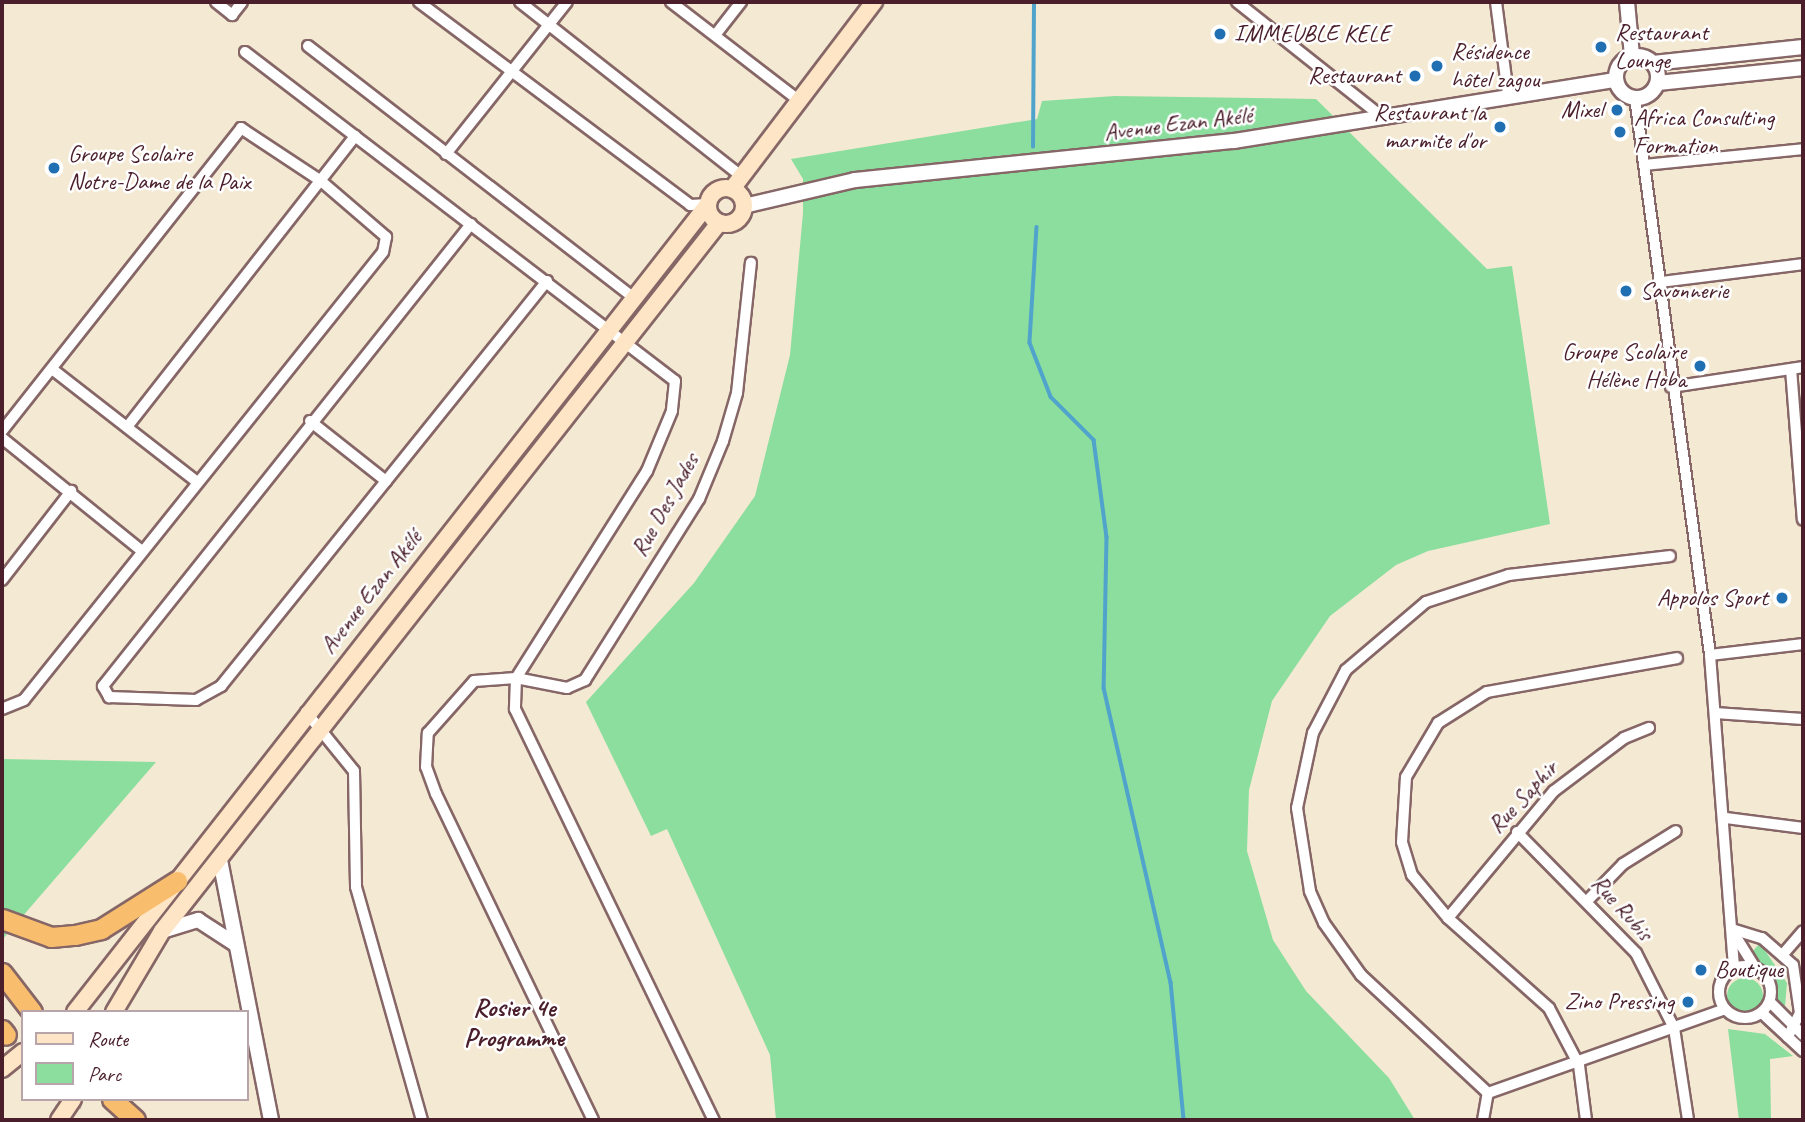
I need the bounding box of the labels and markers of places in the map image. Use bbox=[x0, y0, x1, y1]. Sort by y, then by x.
place label: Restaurant Lounge bbox=[1615, 19, 1708, 75]
place label: IMMEUBLE KELE bbox=[1234, 20, 1390, 48]
marker: IMMEUBLE KELE bbox=[1212, 26, 1228, 42]
place label: Résidence hôtel zagou bbox=[1451, 38, 1540, 94]
marker: Restaurant Lounge bbox=[1593, 39, 1609, 55]
marker: Résidence hôtel zagou bbox=[1429, 58, 1445, 74]
place label: Restaurant bbox=[1308, 62, 1401, 90]
marker: Restaurant bbox=[1407, 68, 1423, 84]
place label: Mixel bbox=[1561, 96, 1603, 124]
place label: Restaurant la marmite d'or bbox=[1373, 99, 1486, 155]
marker: Mixel bbox=[1609, 102, 1625, 118]
place label: Africa Consulting Formation bbox=[1634, 104, 1774, 160]
marker: Restaurant la marmite d'or bbox=[1492, 119, 1508, 135]
marker: Africa Consulting Formation bbox=[1612, 124, 1628, 140]
place label: Groupe Scolaire Notre-Dame de la Paix bbox=[68, 140, 251, 196]
marker: Groupe Scolaire Notre-Dame de la Paix bbox=[46, 160, 62, 176]
place label: Savonnerie bbox=[1640, 277, 1728, 305]
marker: Savonnerie bbox=[1618, 283, 1634, 299]
place label: Groupe Scolaire Hélène Hoba bbox=[1563, 338, 1686, 394]
marker: Groupe Scolaire Hélène Hoba bbox=[1692, 358, 1708, 374]
place label: Appolos Sport bbox=[1657, 584, 1768, 612]
marker: Appolos Sport bbox=[1774, 590, 1790, 606]
place label: Boutique bbox=[1715, 956, 1783, 984]
marker: Boutique bbox=[1693, 962, 1709, 978]
place label: Zino Pressing bbox=[1564, 988, 1674, 1016]
marker: Zino Pressing bbox=[1680, 994, 1696, 1010]

